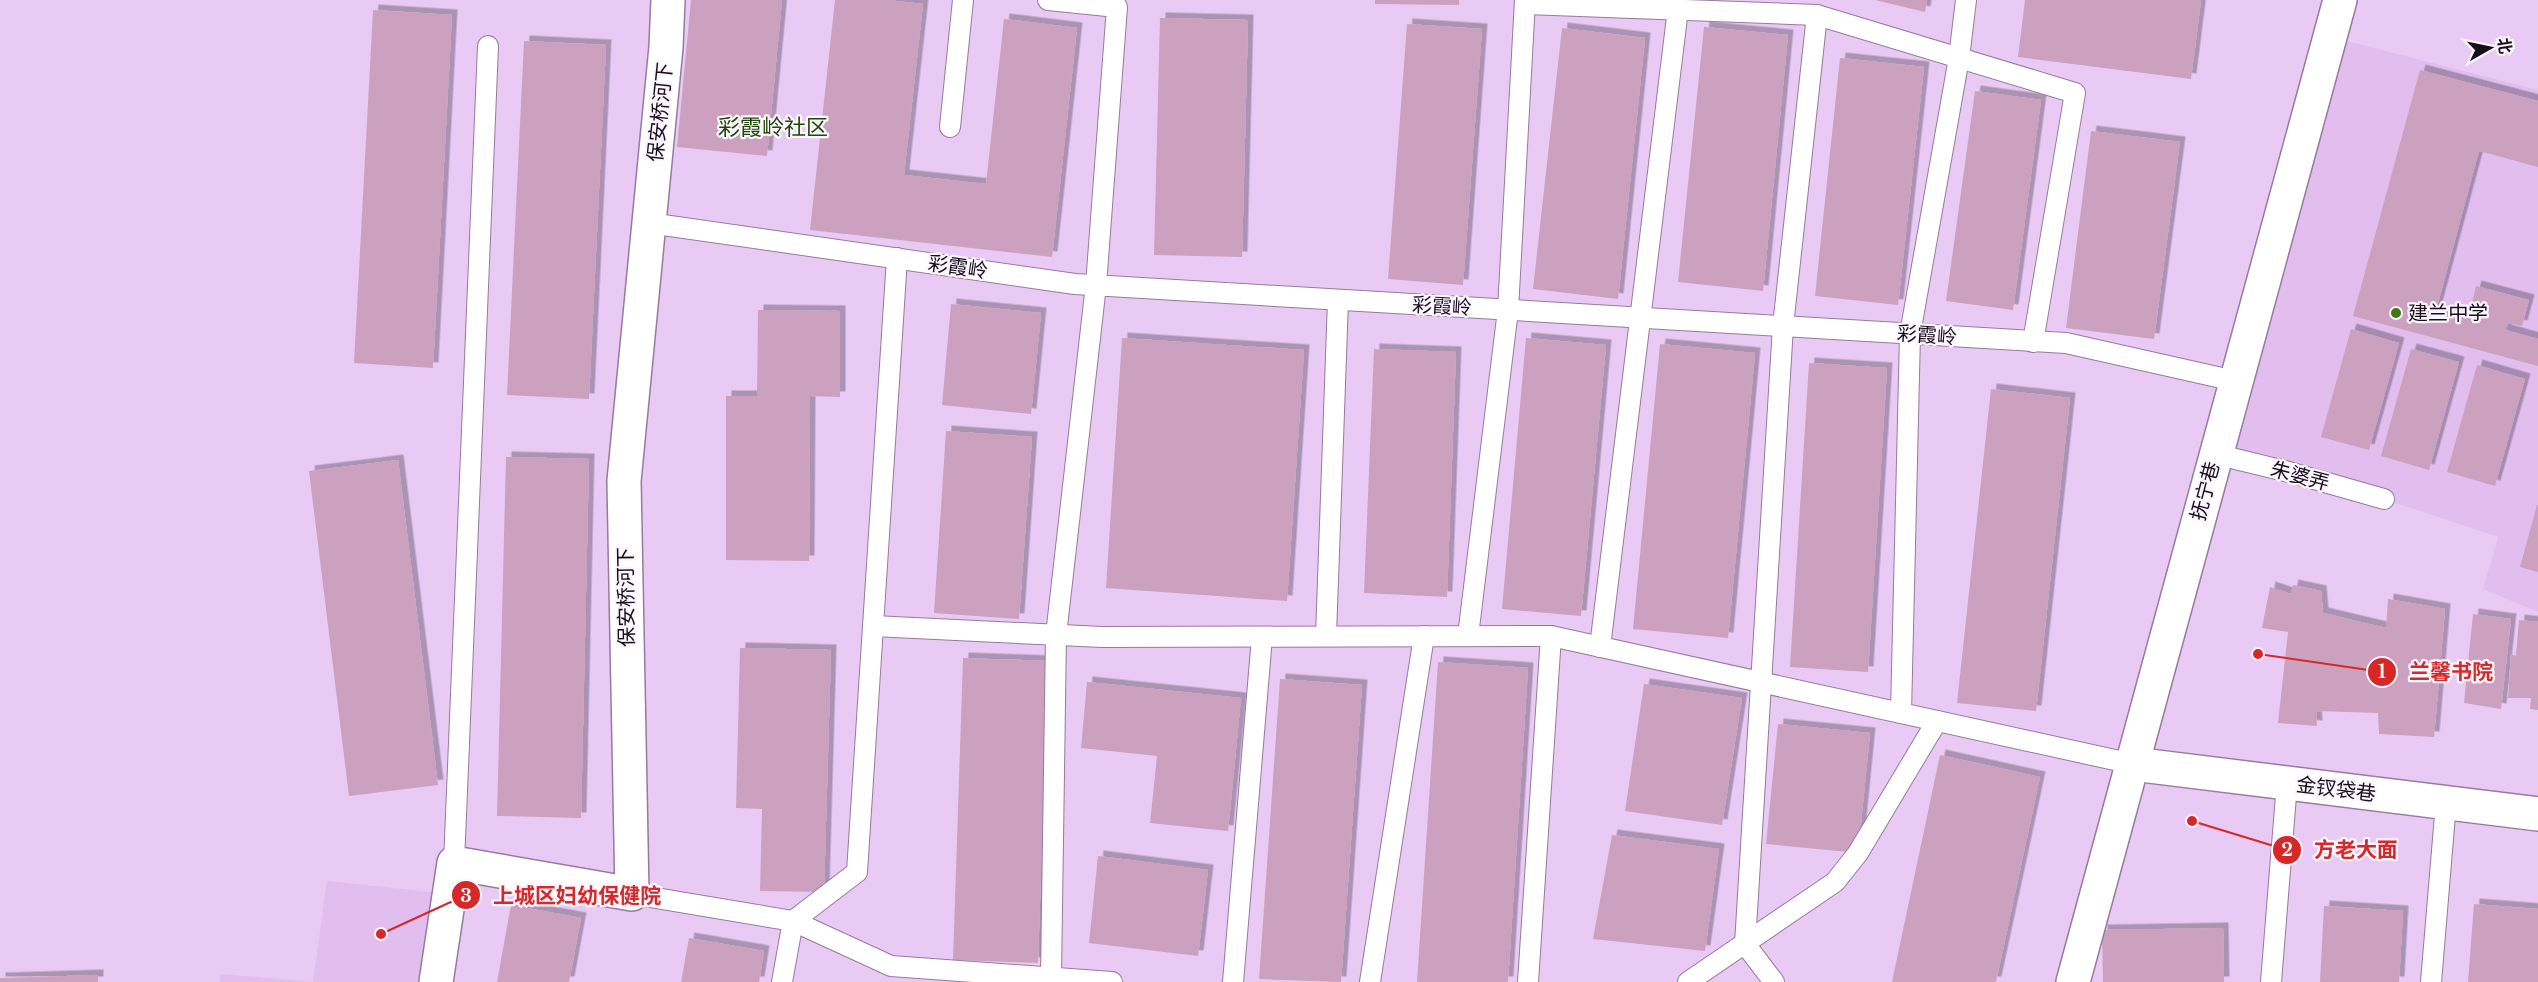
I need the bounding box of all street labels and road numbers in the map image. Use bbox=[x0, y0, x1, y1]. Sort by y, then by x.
street label: 保安桥河下 bbox=[643, 61, 677, 163]
street label: 彩霞岭 bbox=[927, 251, 989, 283]
street label: 彩霞岭 bbox=[1411, 292, 1473, 320]
street label: 彩霞岭 bbox=[1896, 321, 1958, 349]
street label: 朱婆弄 bbox=[2268, 457, 2332, 495]
street label: 抚宁巷 bbox=[2186, 459, 2224, 523]
street label: 保安桥河下 bbox=[613, 547, 639, 647]
street label: 金钗袋巷 bbox=[2295, 772, 2377, 806]

